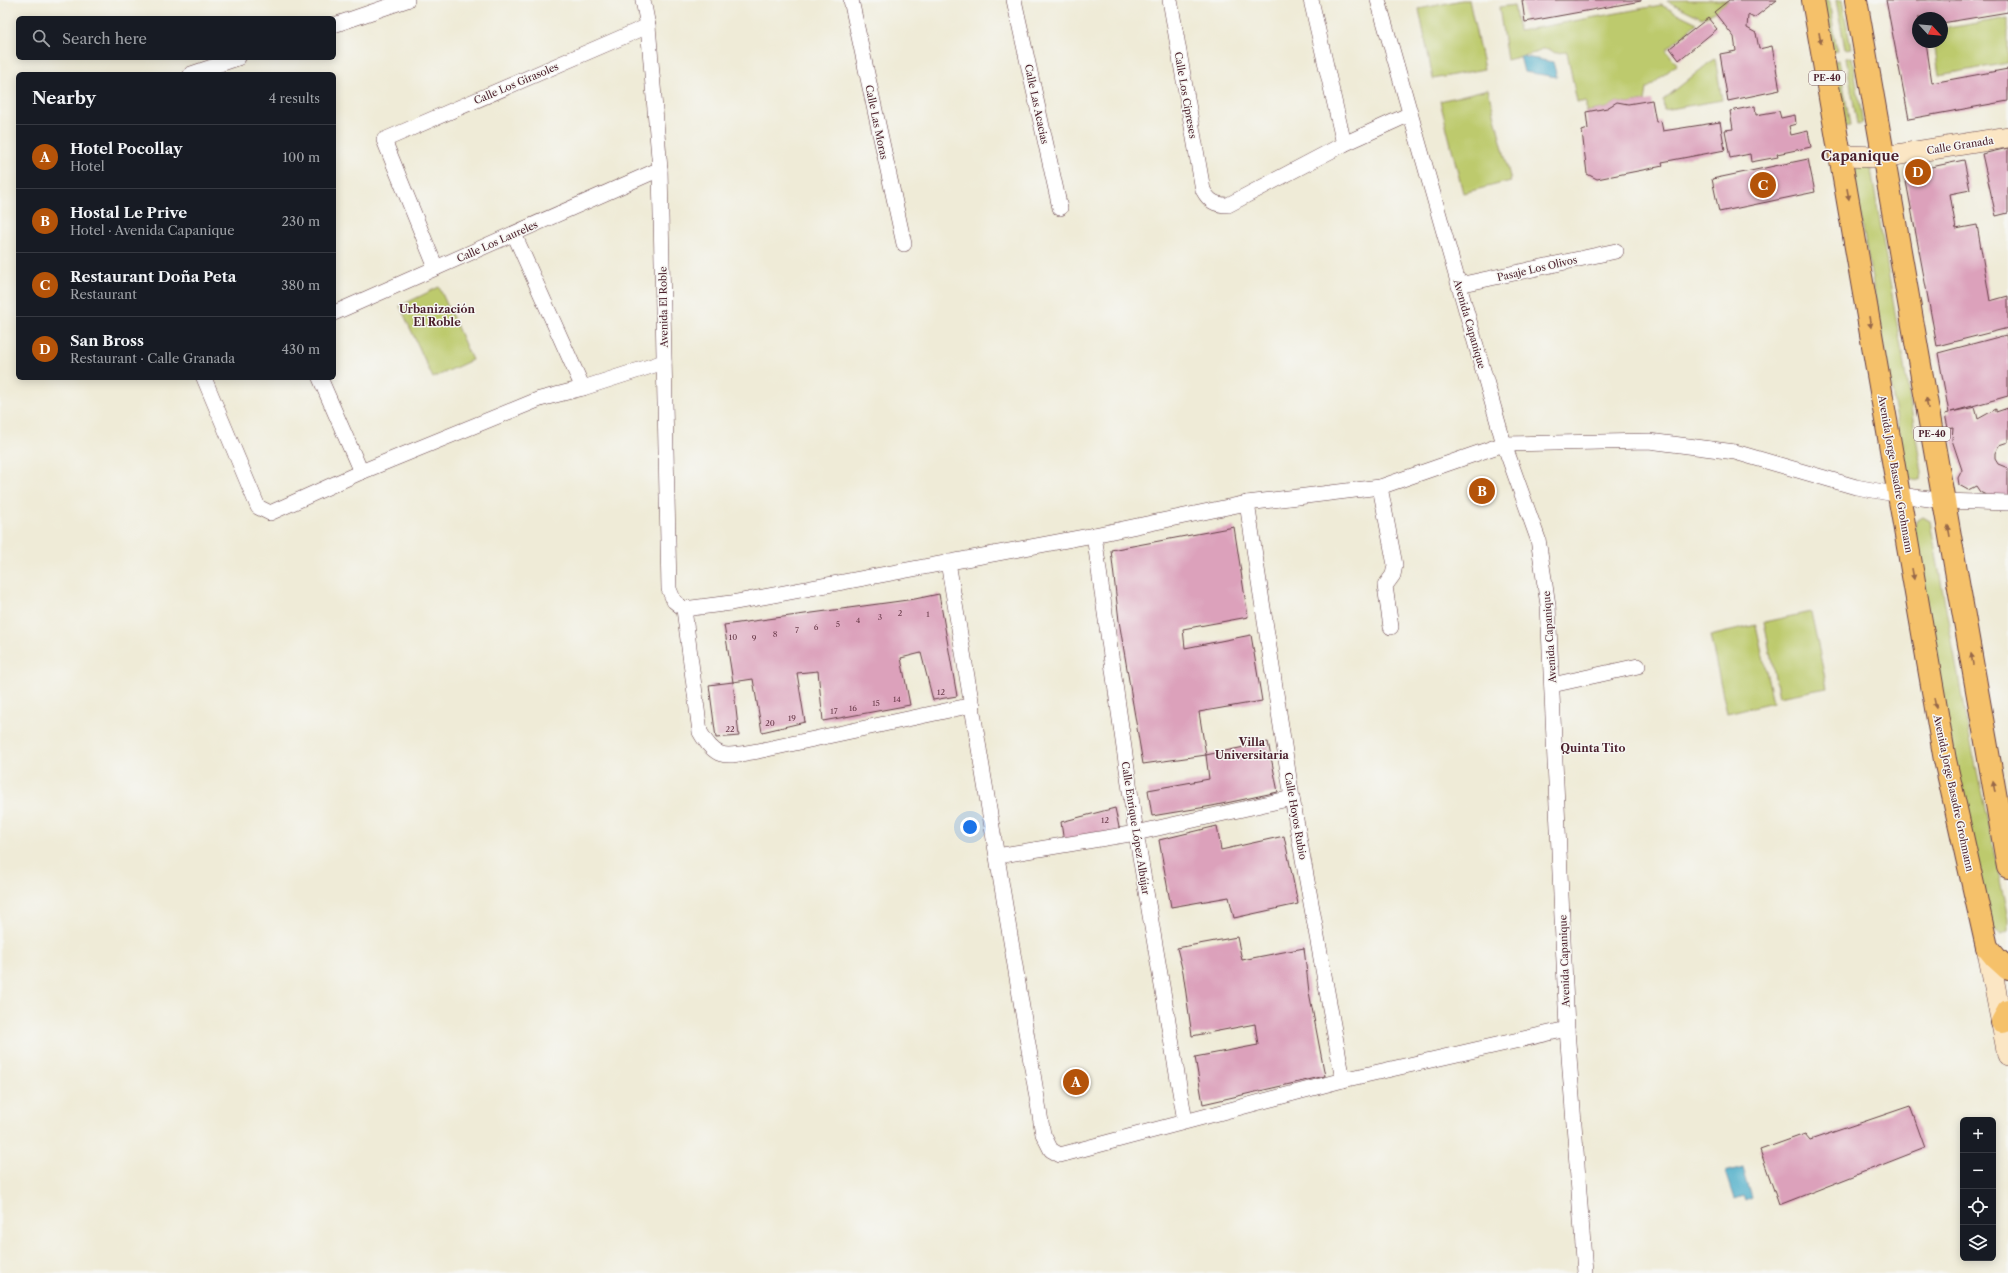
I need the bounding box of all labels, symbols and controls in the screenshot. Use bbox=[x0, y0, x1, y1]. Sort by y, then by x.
north arrow bbox=[1912, 12, 1948, 48]
search box bbox=[16, 16, 336, 60]
icon: search bbox=[30, 27, 52, 49]
text: Search here bbox=[62, 29, 147, 48]
one-way arrow bbox=[1817, 32, 1823, 45]
street label: Calle Los Cipreses bbox=[1171, 51, 1200, 139]
street label: Calle Los Girasoles bbox=[472, 60, 561, 107]
street label: Calle Las Acacias bbox=[1022, 63, 1051, 145]
road number: PE-40 bbox=[1809, 71, 1845, 85]
street label: Calle Las Moras bbox=[862, 84, 891, 161]
text: Nearby bbox=[32, 88, 96, 108]
text: 4 results bbox=[269, 90, 320, 106]
street label: Calle Granada bbox=[1926, 134, 1995, 157]
text: Hotel Pocollay bbox=[70, 139, 182, 158]
district label: Capanique bbox=[1821, 147, 1899, 165]
text: A bbox=[40, 149, 50, 165]
text: 100 m bbox=[282, 149, 320, 165]
pin: D bbox=[1905, 157, 1931, 187]
text: Hotel bbox=[70, 158, 105, 174]
pin: C bbox=[1750, 170, 1776, 200]
one-way arrow bbox=[1845, 188, 1851, 200]
text: Hostal Le Prive bbox=[70, 203, 187, 222]
text: B bbox=[40, 213, 50, 229]
text: 230 m bbox=[282, 213, 320, 229]
street label: Calle Los Laureles bbox=[455, 218, 540, 265]
text: Hotel · Avenida Capanique bbox=[70, 222, 235, 238]
street label: Pasaje Los Olivos bbox=[1496, 253, 1578, 284]
street label: Avenida El Roble bbox=[656, 266, 671, 349]
text: Restaurant Doña Peta bbox=[70, 267, 237, 286]
text: C bbox=[40, 277, 50, 293]
text: 380 m bbox=[281, 277, 320, 293]
street label: Avenida Capanique bbox=[1450, 277, 1489, 371]
text: Restaurant bbox=[70, 286, 137, 302]
district label: Urbanización El Roble bbox=[399, 302, 476, 329]
one-way arrow bbox=[1867, 316, 1873, 328]
text: San Bross bbox=[70, 331, 144, 350]
text: D bbox=[39, 341, 51, 357]
text: 430 m bbox=[282, 341, 320, 357]
text: Restaurant · Calle Granada bbox=[70, 350, 235, 366]
street label: Avenida Jorge Basadre Grohmann bbox=[1875, 393, 1916, 555]
one-way arrow bbox=[1923, 397, 1929, 409]
road number: PE-40 bbox=[1914, 427, 1950, 441]
pin: B bbox=[1469, 476, 1495, 506]
one-way arrow bbox=[1946, 525, 1952, 537]
one-way arrow bbox=[1911, 568, 1917, 580]
street label: Avenida Capanique bbox=[1540, 590, 1559, 684]
house number: 2 bbox=[898, 608, 903, 618]
house number: 1 bbox=[926, 609, 930, 619]
house number: 3 bbox=[878, 612, 882, 622]
house number: 4 bbox=[856, 615, 861, 625]
house number: 5 bbox=[836, 619, 840, 629]
house number: 6 bbox=[814, 622, 819, 632]
house number: 7 bbox=[795, 625, 799, 635]
house number: 8 bbox=[773, 629, 778, 639]
house number: 10 bbox=[729, 632, 737, 642]
house number: 9 bbox=[752, 633, 757, 643]
one-way arrow bbox=[1968, 653, 1974, 665]
house number: 12 bbox=[937, 687, 945, 697]
house number: 14 bbox=[893, 694, 901, 704]
one-way arrow bbox=[1932, 696, 1938, 709]
house number: 15 bbox=[872, 698, 880, 708]
house number: 16 bbox=[849, 703, 857, 713]
house number: 17 bbox=[830, 706, 838, 716]
house number: 19 bbox=[788, 713, 796, 723]
street label: Avenida Jorge Basadre Grohmann bbox=[1930, 713, 1977, 873]
house number: 20 bbox=[765, 718, 775, 728]
house number: 22 bbox=[725, 724, 735, 734]
district label: Villa Universitaria bbox=[1215, 735, 1290, 762]
district label: Quinta Tito bbox=[1561, 741, 1625, 755]
street label: Calle Enrique López Albújar bbox=[1119, 761, 1153, 896]
street label: Calle Hoyos Rubio bbox=[1281, 771, 1310, 861]
one-way arrow bbox=[1991, 781, 1997, 793]
house number: 12 bbox=[1101, 815, 1109, 825]
your location bbox=[960, 817, 980, 837]
street label: Avenida Capanique bbox=[1556, 914, 1573, 1008]
pin: A bbox=[1063, 1067, 1089, 1097]
map controls bbox=[1960, 1117, 1996, 1261]
button: + bbox=[1960, 1117, 1996, 1153]
button: − bbox=[1960, 1153, 1996, 1189]
button: locate bbox=[1960, 1189, 1996, 1225]
button: layers bbox=[1960, 1225, 1996, 1261]

